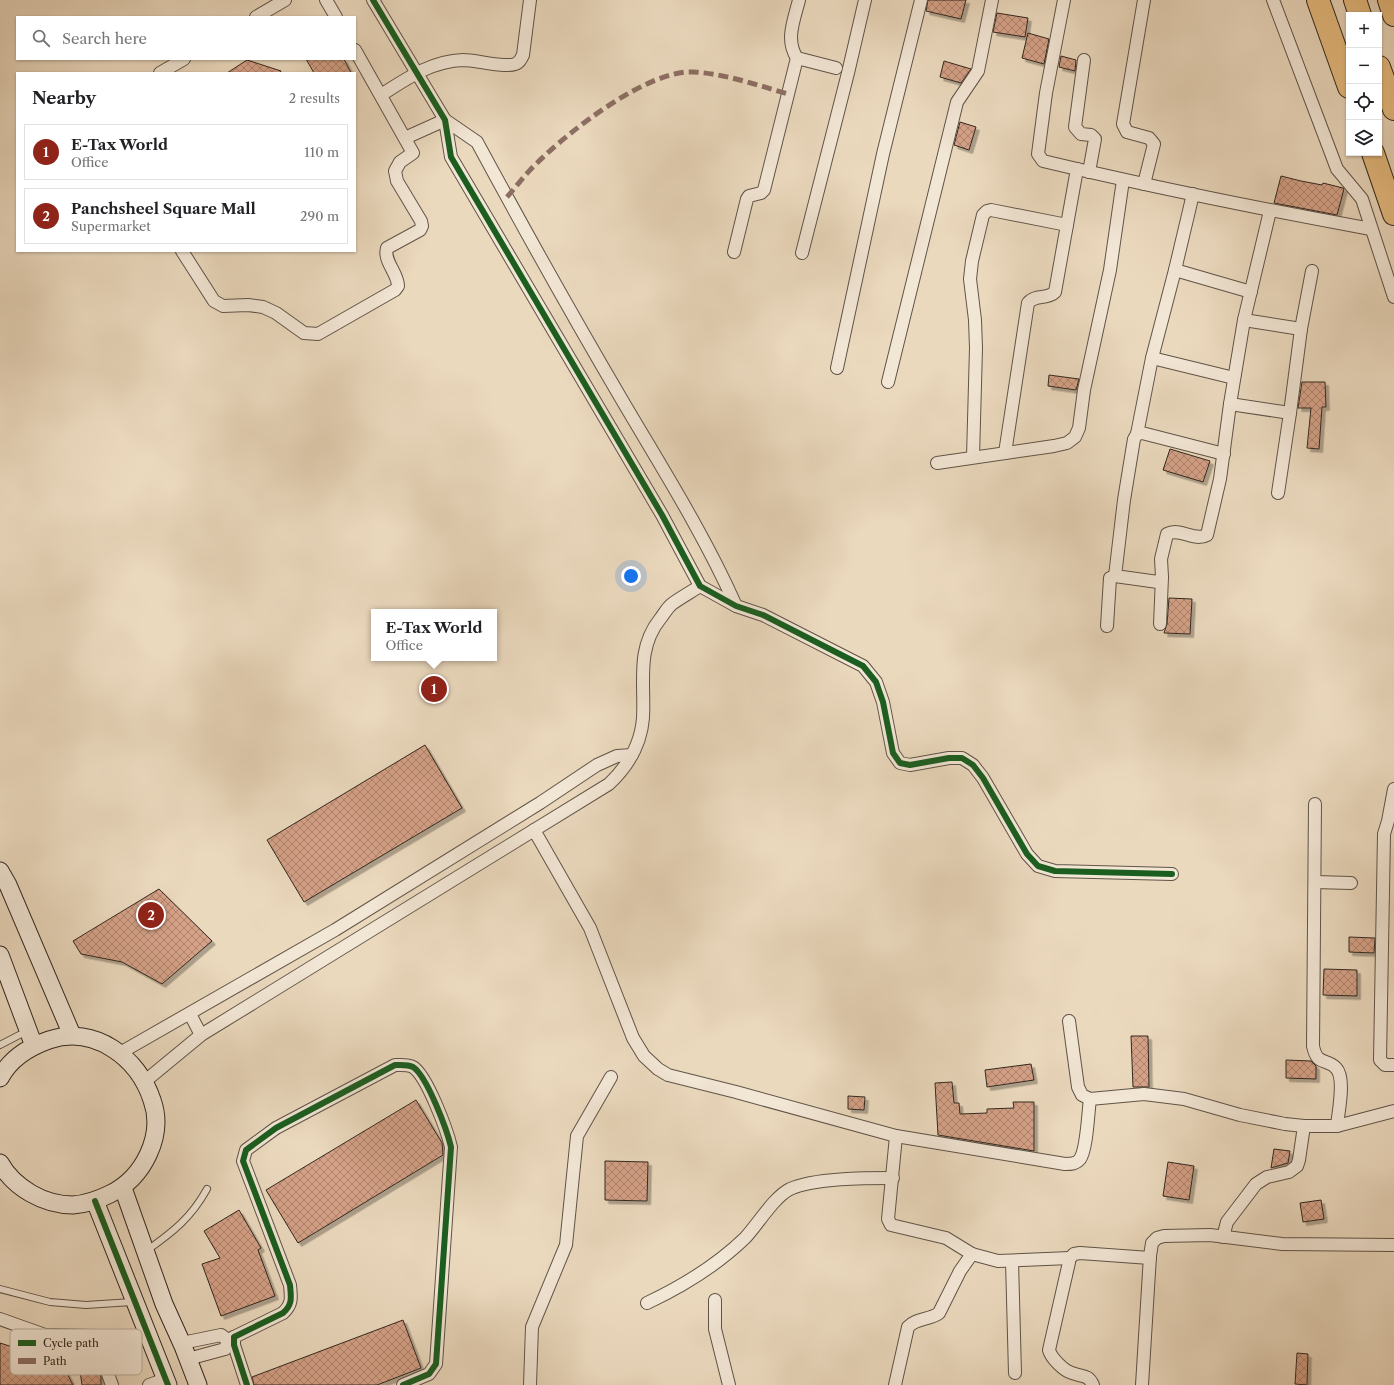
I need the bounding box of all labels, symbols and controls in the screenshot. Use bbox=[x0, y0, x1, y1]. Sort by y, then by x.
map controls bbox=[1346, 12, 1382, 156]
button: + bbox=[1346, 12, 1382, 48]
search box bbox=[16, 16, 356, 60]
icon: search bbox=[30, 27, 52, 49]
text: Search here bbox=[62, 29, 147, 48]
button: − bbox=[1346, 48, 1382, 84]
button: locate bbox=[1346, 84, 1382, 120]
text: Nearby bbox=[32, 88, 96, 108]
text: 2 results bbox=[289, 90, 340, 106]
button: layers bbox=[1346, 120, 1382, 156]
text: E-Tax World bbox=[71, 135, 168, 154]
text: 1 bbox=[43, 144, 49, 160]
text: 110 m bbox=[304, 144, 339, 160]
text: Office bbox=[71, 154, 108, 170]
text: Panchsheel Square Mall bbox=[71, 199, 256, 218]
text: 2 bbox=[42, 208, 50, 224]
text: 290 m bbox=[300, 208, 339, 224]
text: Supermarket bbox=[71, 218, 151, 234]
your location bbox=[621, 566, 641, 586]
popup bbox=[371, 609, 497, 661]
text: E-Tax World bbox=[386, 618, 482, 637]
text: Office bbox=[386, 637, 423, 653]
pin: 1 bbox=[421, 674, 447, 704]
pin: 2 bbox=[138, 900, 164, 930]
legend bbox=[10, 1329, 142, 1375]
text: Cycle path bbox=[43, 1336, 99, 1350]
text: Path bbox=[43, 1354, 67, 1368]

